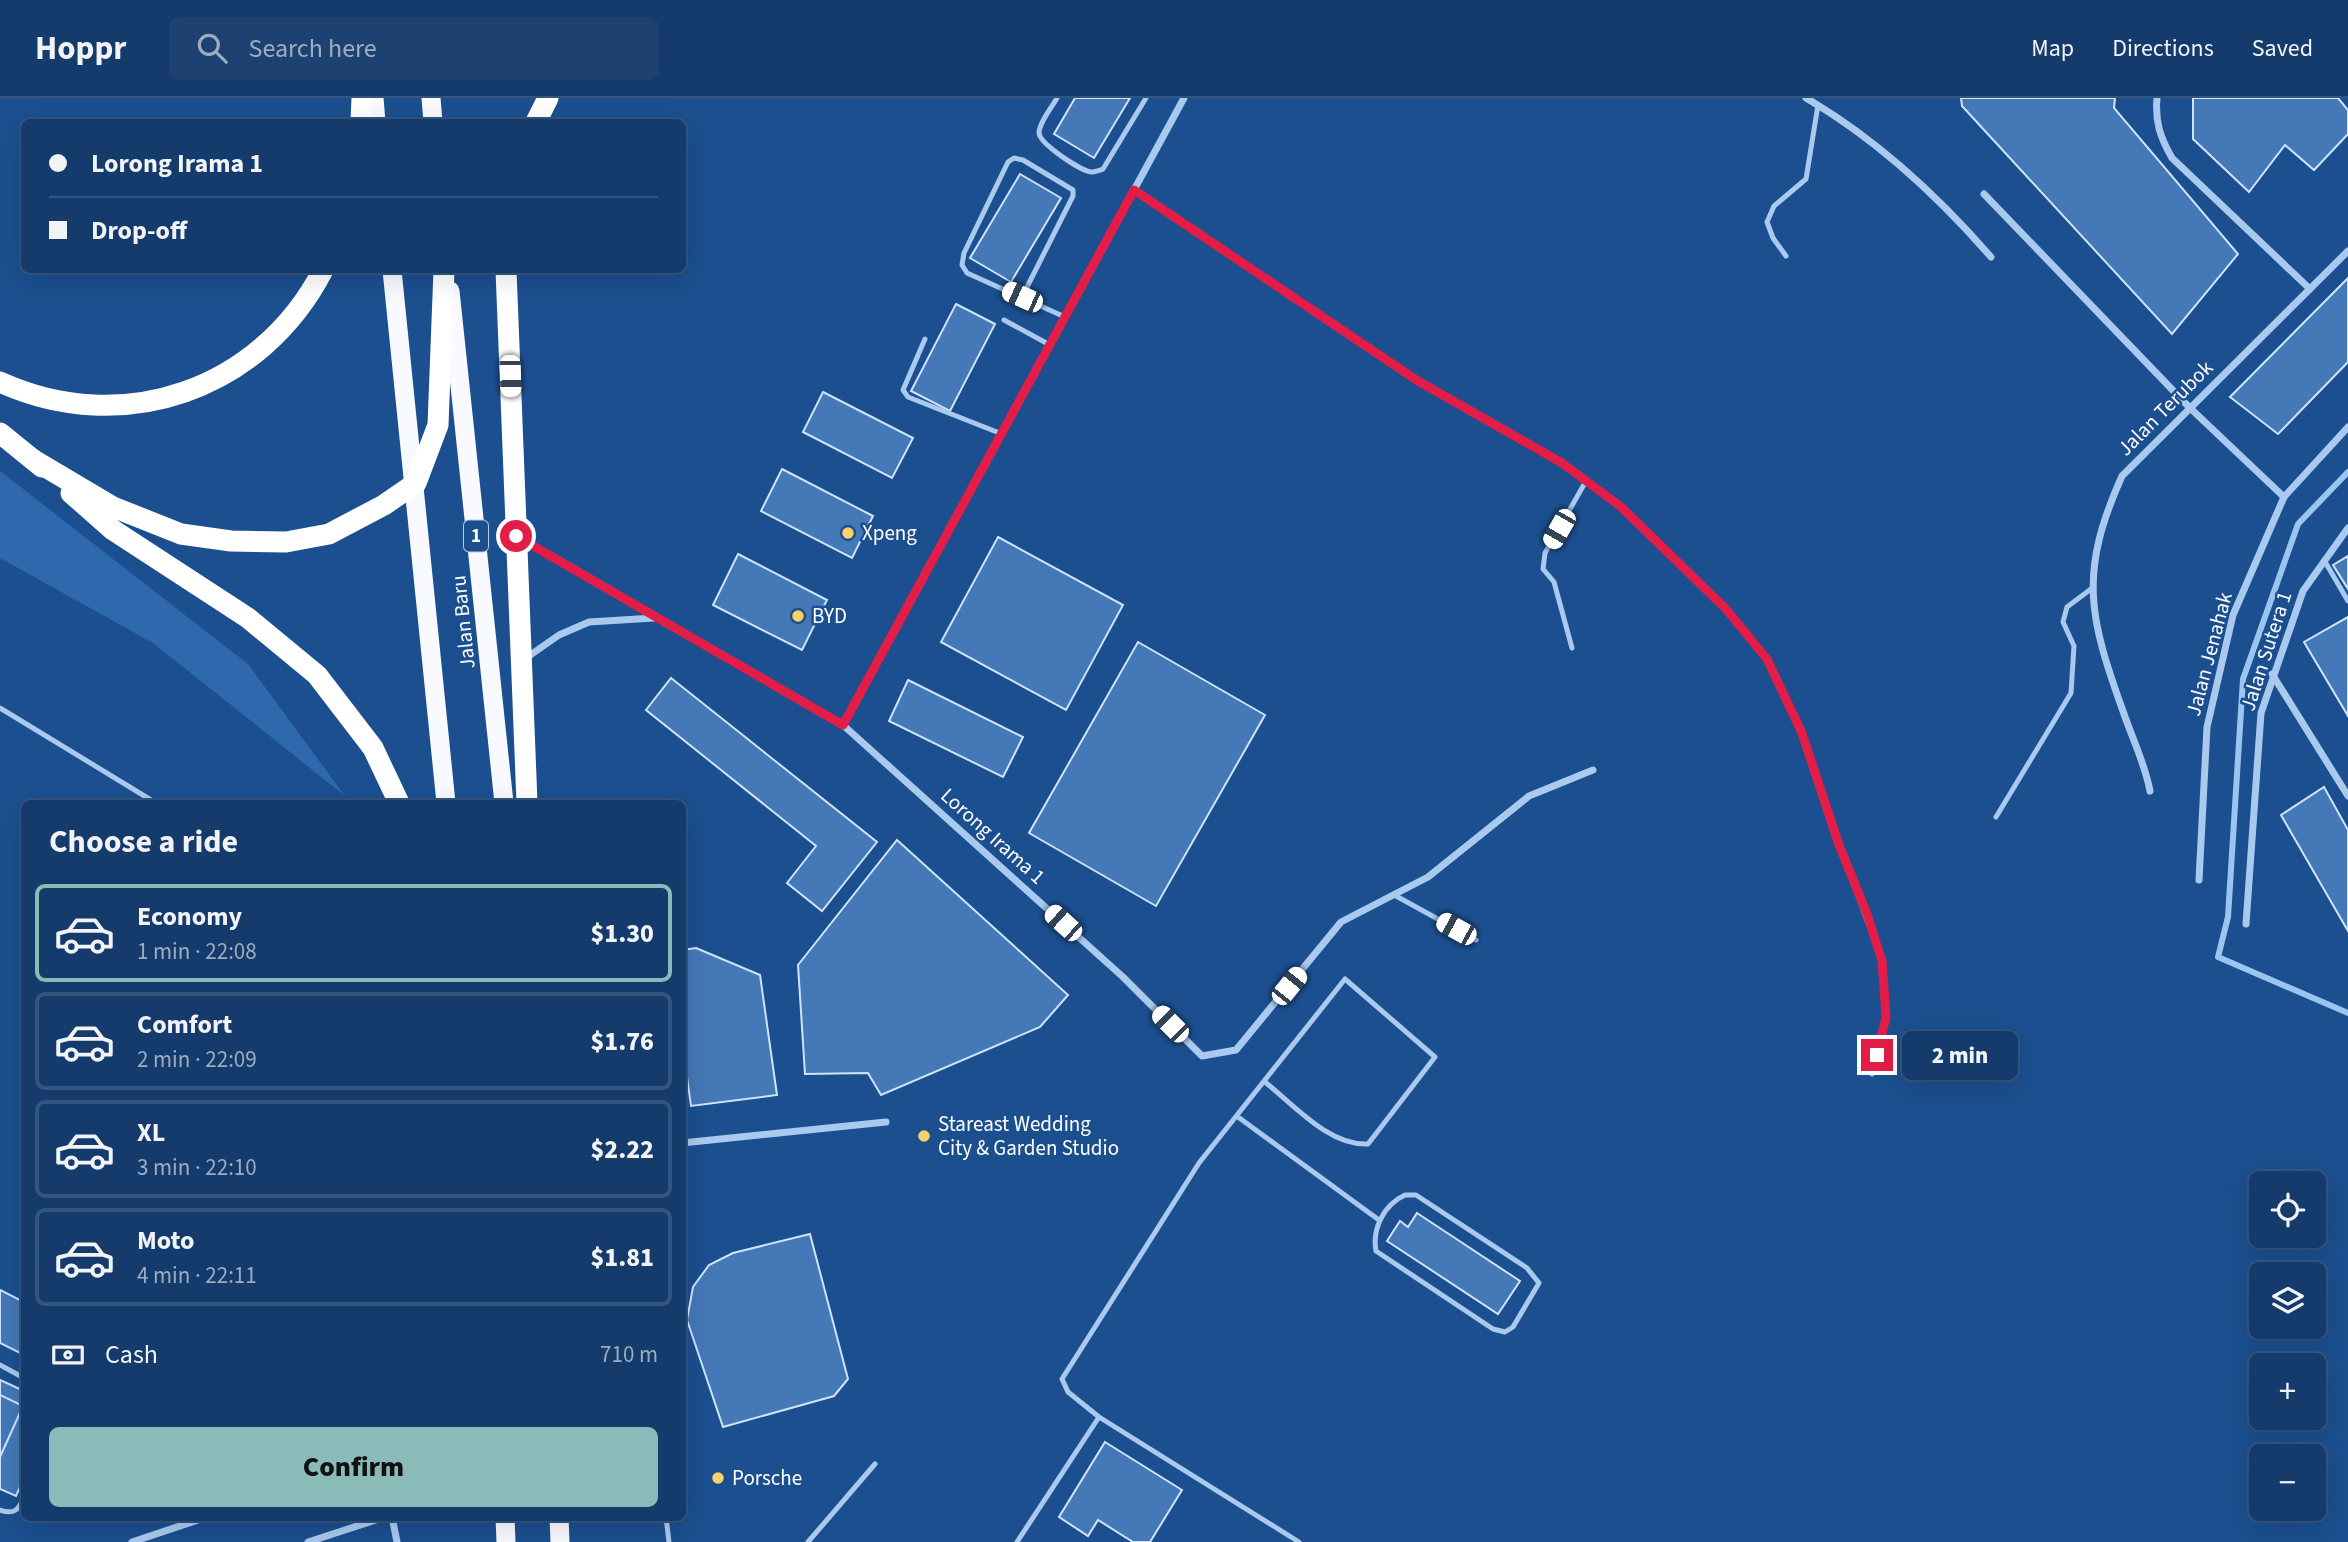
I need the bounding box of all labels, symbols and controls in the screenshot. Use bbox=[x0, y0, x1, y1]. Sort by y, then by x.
search box bbox=[169, 17, 659, 80]
text: Hoppr bbox=[35, 25, 127, 72]
icon: search bbox=[193, 29, 231, 67]
text: Search here bbox=[249, 30, 377, 67]
text: Map bbox=[2031, 31, 2074, 66]
text: Directions bbox=[2112, 31, 2214, 66]
text: Saved bbox=[2252, 31, 2313, 66]
text: Lorong Irama 1 bbox=[91, 145, 263, 182]
text: Drop-off bbox=[91, 212, 187, 249]
car bbox=[999, 279, 1046, 315]
street label: Jalan Terubok bbox=[2110, 353, 2220, 463]
car bbox=[499, 355, 522, 397]
car bbox=[1540, 506, 1579, 552]
place label: Xpeng bbox=[862, 518, 917, 548]
road number: 1 bbox=[464, 520, 488, 551]
route start bbox=[500, 520, 532, 552]
marker: Xpeng bbox=[840, 525, 856, 541]
street label: Jalan Baru bbox=[443, 574, 483, 670]
street label: Jalan Sutera 1 bbox=[2233, 587, 2299, 715]
street label: Jalan Jenahak bbox=[2178, 588, 2240, 719]
place label: BYD bbox=[812, 601, 847, 631]
marker: BYD bbox=[790, 608, 806, 624]
street label: Lorong Irama 1 bbox=[934, 781, 1052, 891]
text: Choose a ride bbox=[49, 819, 238, 865]
text: Economy bbox=[137, 898, 242, 935]
car bbox=[1041, 901, 1086, 945]
icon: car bbox=[53, 902, 116, 965]
car bbox=[1433, 910, 1480, 948]
text: $1.30 bbox=[590, 915, 654, 952]
text: 1 min · 22:08 bbox=[137, 935, 257, 968]
car bbox=[1268, 963, 1311, 1009]
car bbox=[1148, 1002, 1193, 1046]
text: Comfort bbox=[137, 1006, 232, 1043]
icon: car bbox=[53, 1010, 116, 1073]
text: $1.76 bbox=[590, 1023, 654, 1060]
callout: 2 min bbox=[1902, 1030, 2017, 1080]
route end bbox=[1861, 1039, 1893, 1071]
text: 2 min bbox=[1932, 1039, 1988, 1072]
text: 2 min · 22:09 bbox=[137, 1043, 257, 1076]
place label: Stareast Wedding City & Garden Studio bbox=[938, 1109, 1119, 1163]
text: XL bbox=[137, 1114, 165, 1151]
icon: car bbox=[53, 1118, 116, 1181]
marker: Stareast Wedding City & Garden Studio bbox=[916, 1128, 932, 1144]
text: $2.22 bbox=[590, 1131, 654, 1168]
text: 3 min · 22:10 bbox=[137, 1151, 257, 1184]
map controls bbox=[2249, 1171, 2326, 1521]
button: locate bbox=[2249, 1171, 2326, 1248]
text: Moto bbox=[137, 1222, 194, 1259]
icon: car bbox=[53, 1226, 116, 1289]
text: $1.81 bbox=[590, 1239, 654, 1276]
text: 4 min · 22:11 bbox=[137, 1259, 257, 1292]
button: layers bbox=[2249, 1262, 2326, 1339]
icon: cash bbox=[49, 1336, 87, 1374]
text: Cash bbox=[105, 1336, 158, 1373]
text: 710 m bbox=[600, 1338, 658, 1371]
button: + bbox=[2249, 1353, 2326, 1430]
button: Confirm bbox=[49, 1427, 658, 1507]
button: − bbox=[2249, 1444, 2326, 1521]
place label: Porsche bbox=[732, 1463, 802, 1493]
marker: Porsche bbox=[710, 1470, 726, 1486]

